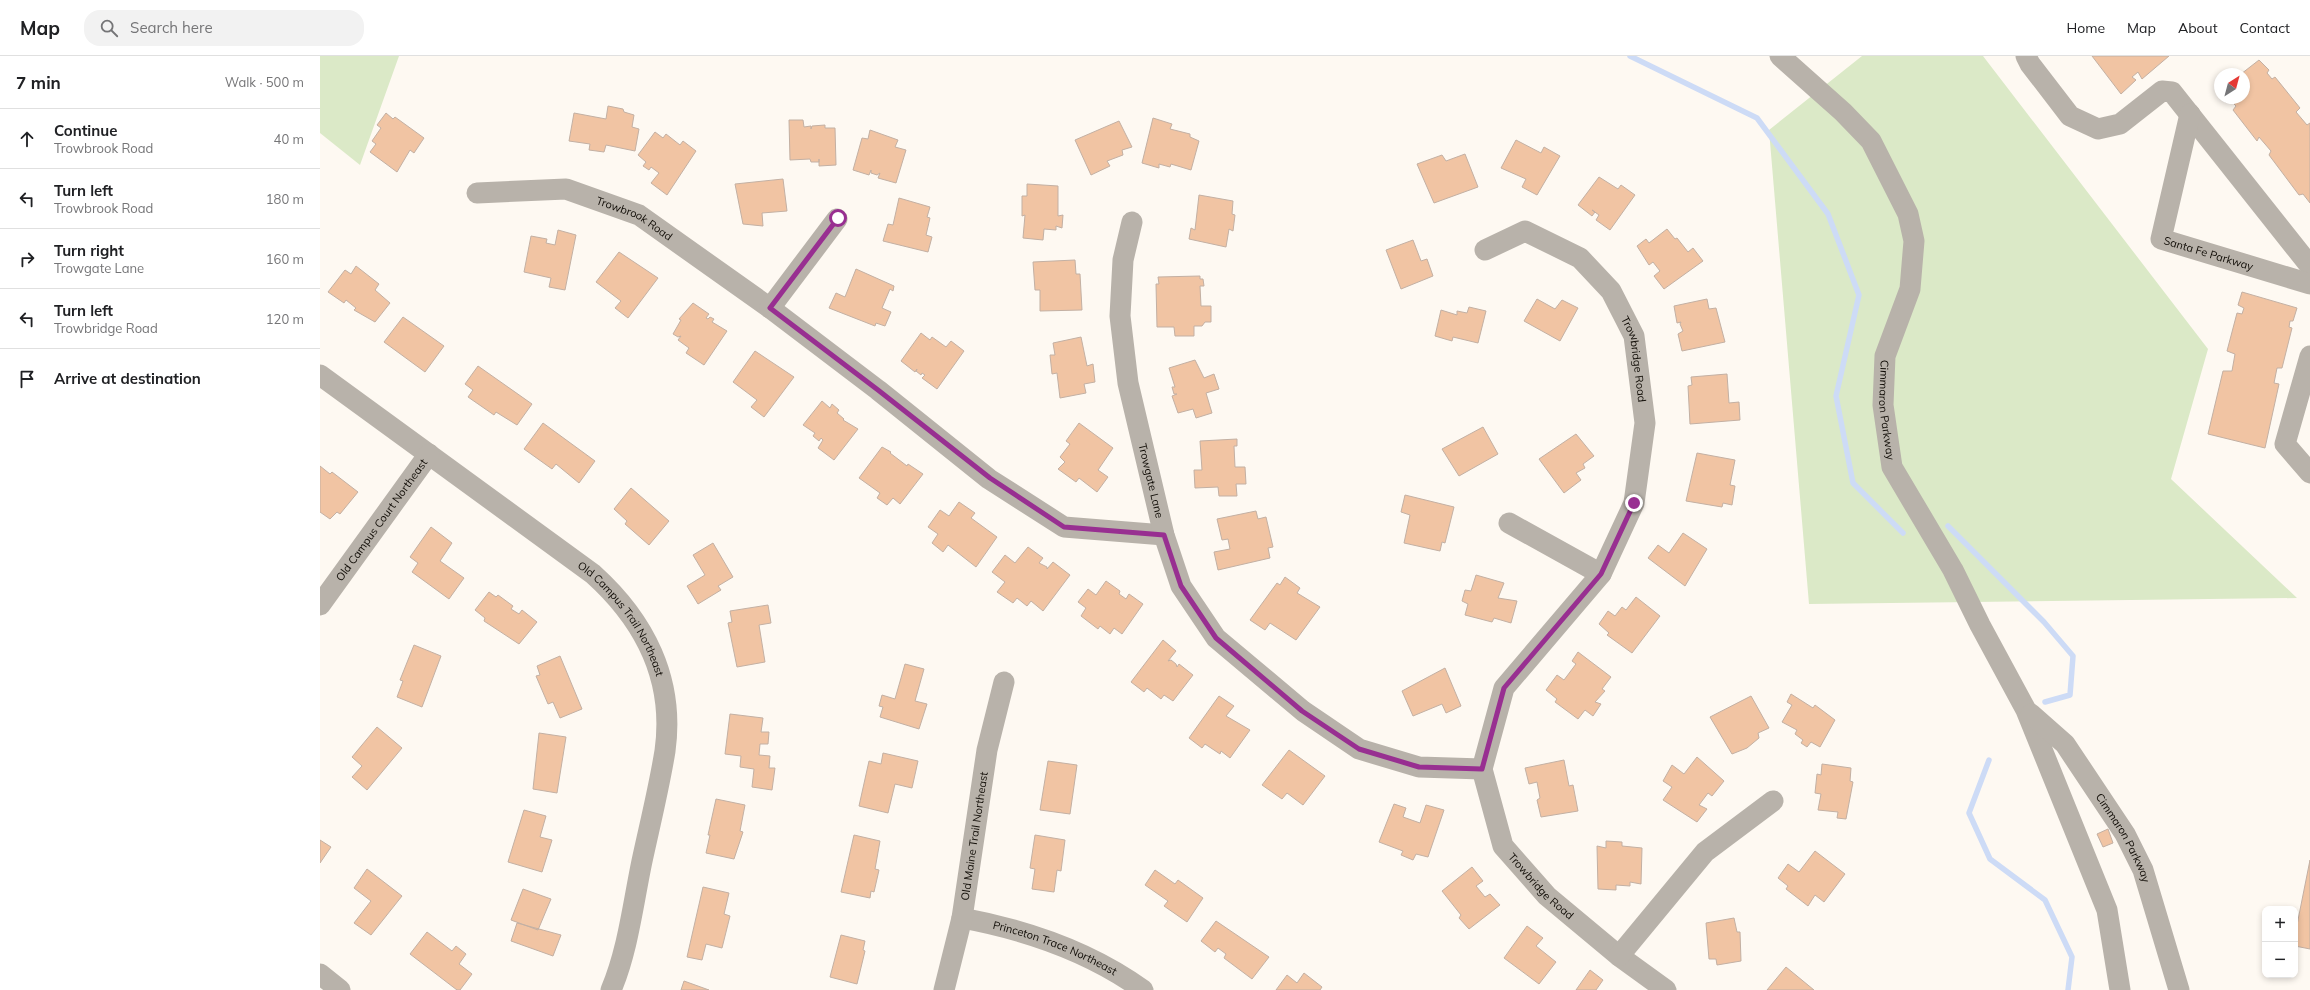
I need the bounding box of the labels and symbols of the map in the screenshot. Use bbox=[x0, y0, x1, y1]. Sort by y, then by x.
north arrow bbox=[2214, 68, 2250, 104]
street label: Trowbrook Road bbox=[595, 193, 675, 244]
route start bbox=[829, 209, 847, 227]
street label: Santa Fe Parkway bbox=[2162, 233, 2255, 274]
street label: Trowbridge Road bbox=[1618, 314, 1649, 403]
street label: Cimmaron Parkway bbox=[1876, 360, 1898, 461]
street label: Trowgate Lane bbox=[1136, 442, 1167, 519]
street label: Old Campus Court Northeast bbox=[333, 456, 430, 584]
route end bbox=[1625, 494, 1643, 512]
street label: Old Campus Trail Northeast bbox=[575, 558, 667, 678]
street label: Old Maine Trail Northeast bbox=[958, 771, 991, 901]
street label: Cimmaron Parkway bbox=[2093, 790, 2153, 884]
street label: Trowbridge Road bbox=[1505, 850, 1577, 922]
street label: Princeton Trace Northeast bbox=[991, 918, 1120, 978]

